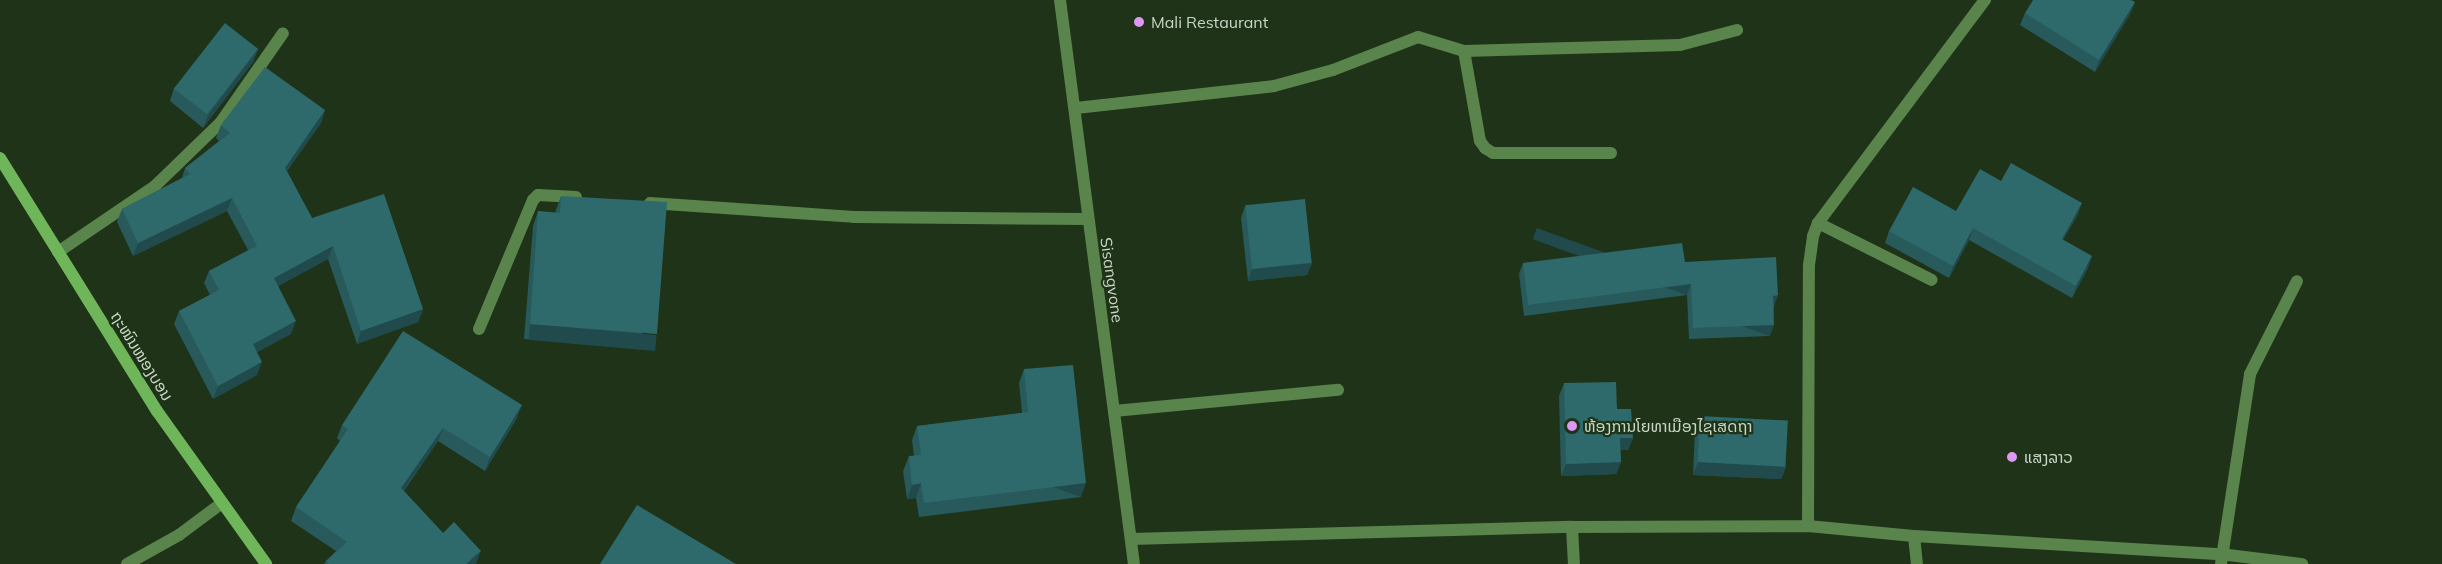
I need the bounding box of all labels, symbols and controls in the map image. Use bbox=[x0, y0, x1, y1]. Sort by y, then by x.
place label: Mali Restaurant bbox=[1151, 12, 1268, 32]
marker: Mali Restaurant bbox=[1132, 15, 1146, 29]
street label: Sisangvone bbox=[1097, 236, 1127, 324]
street label: ຖະໜົນໜອງບອນ bbox=[107, 308, 177, 404]
place label: ຫ້ອງການໂຍທາເມືອງໄຊເສດຖາ bbox=[1584, 416, 1752, 436]
marker: ຫ້ອງການໂຍທາເມືອງໄຊເສດຖາ bbox=[1565, 419, 1579, 433]
place label: ແສງລາວ bbox=[2024, 447, 2073, 467]
marker: ແສງລາວ bbox=[2005, 450, 2019, 464]

